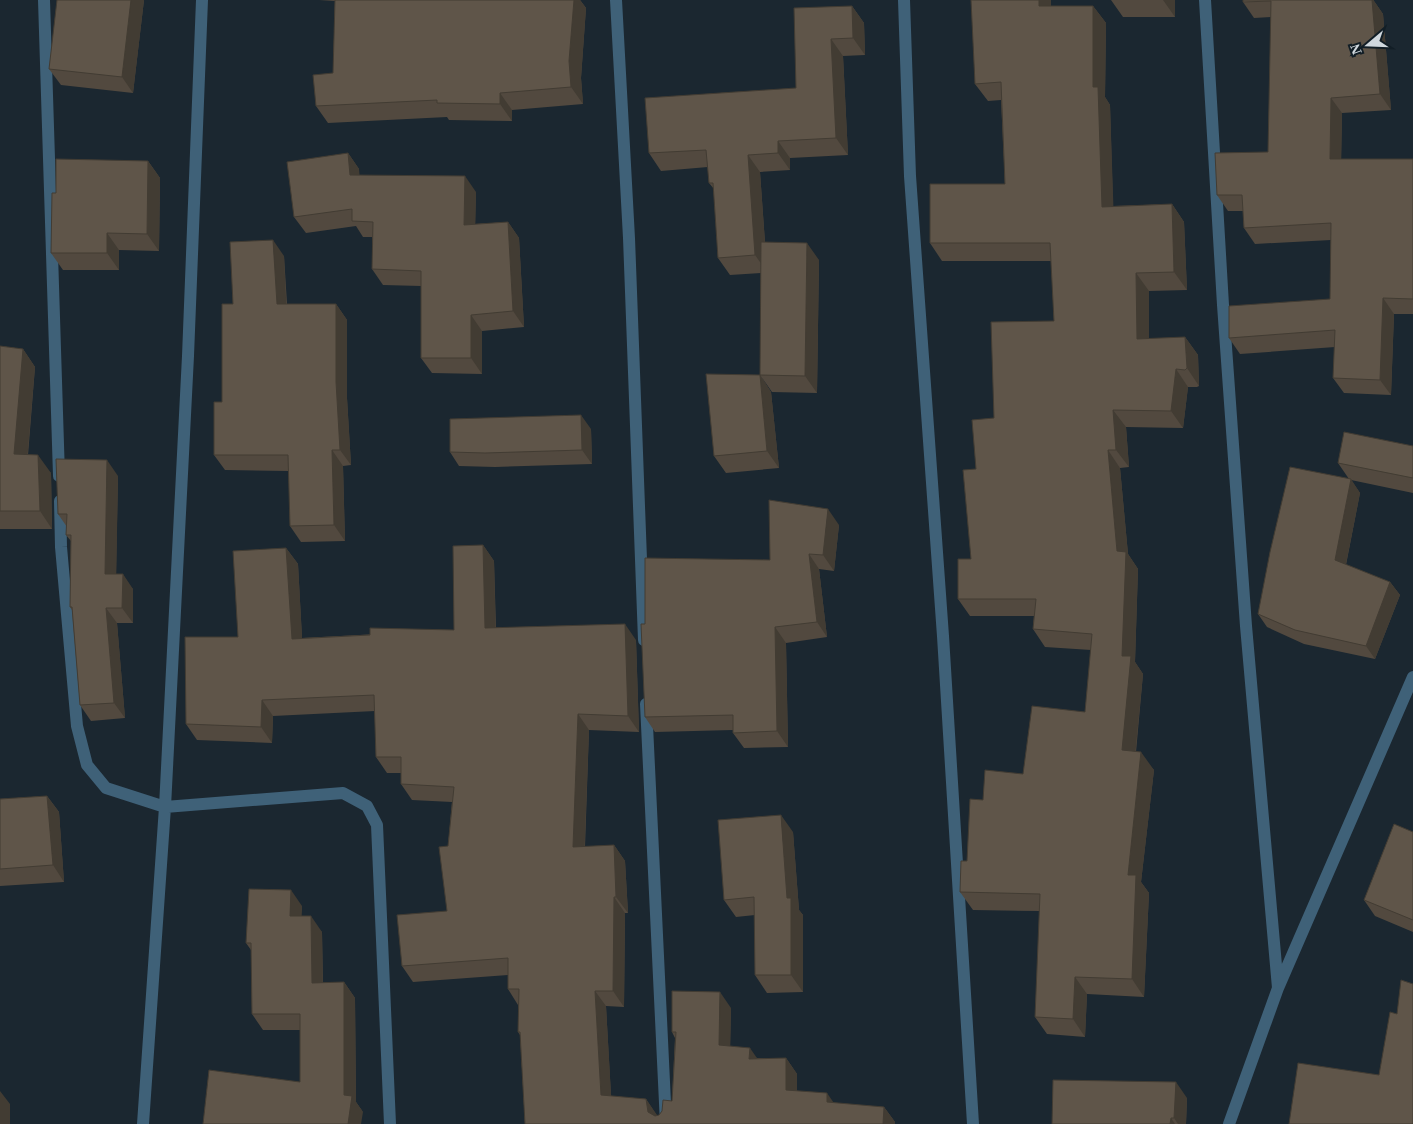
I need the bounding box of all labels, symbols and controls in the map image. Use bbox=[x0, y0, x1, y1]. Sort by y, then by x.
north arrow bbox=[1343, 20, 1393, 70]
text: N bbox=[1347, 42, 1365, 56]

